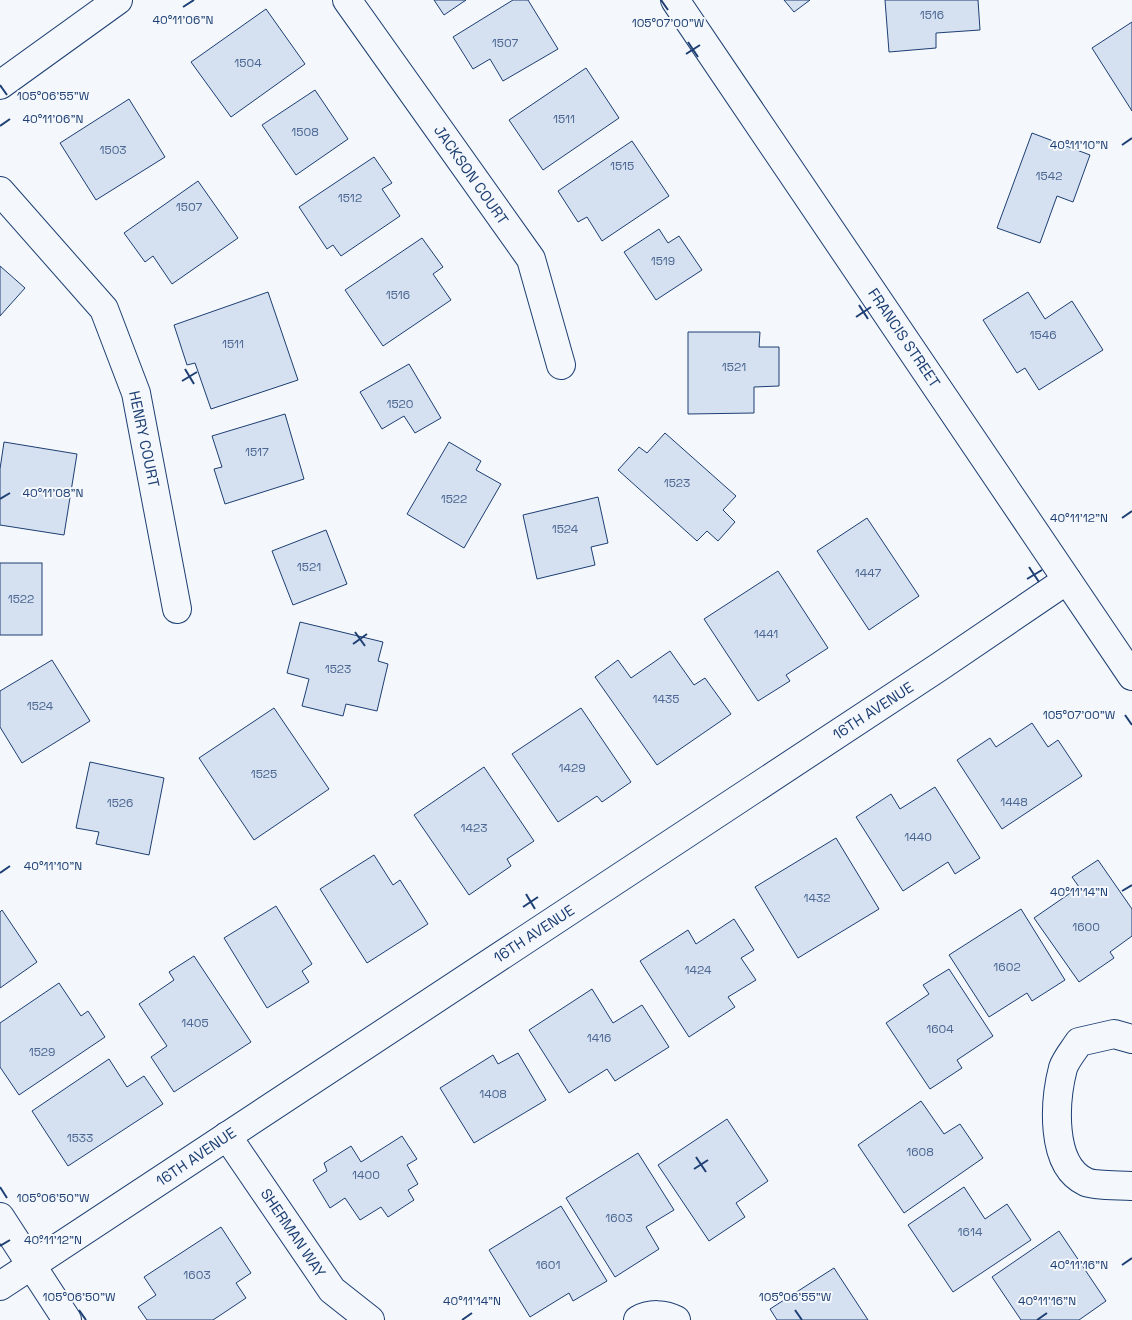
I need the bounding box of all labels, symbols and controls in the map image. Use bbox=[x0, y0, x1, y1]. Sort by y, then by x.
house number: 1516 bbox=[920, 7, 944, 23]
text: 40°11'06"N bbox=[153, 12, 213, 28]
text: 105°07'00"W bbox=[632, 15, 705, 31]
house number: 1507 bbox=[492, 35, 518, 51]
house number: 1504 bbox=[234, 55, 262, 71]
text: 105°06'55"W bbox=[17, 88, 90, 104]
text: 40°11'06"N bbox=[23, 111, 83, 127]
house number: 1511 bbox=[553, 111, 575, 127]
street label: JACKSON COURT bbox=[430, 121, 513, 228]
house number: 1508 bbox=[291, 124, 319, 140]
text: 40°11'10"N bbox=[1050, 137, 1108, 153]
house number: 1503 bbox=[99, 142, 127, 158]
house number: 1515 bbox=[610, 158, 634, 174]
house number: 1542 bbox=[1036, 168, 1062, 184]
house number: 1512 bbox=[338, 190, 362, 206]
house number: 1507 bbox=[176, 199, 202, 215]
house number: 1519 bbox=[651, 253, 675, 269]
street label: FRANCIS STREET bbox=[864, 284, 945, 391]
house number: 1516 bbox=[386, 287, 410, 303]
house number: 1546 bbox=[1029, 327, 1057, 343]
house number: 1511 bbox=[222, 336, 244, 352]
house number: 1521 bbox=[722, 359, 746, 375]
street label: HENRY COURT bbox=[125, 389, 164, 489]
house number: 1520 bbox=[386, 396, 414, 412]
house number: 1517 bbox=[245, 444, 269, 460]
house number: 1523 bbox=[664, 475, 690, 491]
text: 40°11'08"N bbox=[22, 485, 84, 501]
house number: 1522 bbox=[441, 491, 467, 507]
text: 40°11'12"N bbox=[1050, 510, 1108, 526]
house number: 1524 bbox=[552, 521, 579, 537]
house number: 1521 bbox=[297, 559, 321, 575]
house number: 1447 bbox=[855, 565, 881, 581]
house number: 1522 bbox=[8, 591, 34, 607]
house number: 1441 bbox=[754, 626, 778, 642]
house number: 1523 bbox=[325, 661, 351, 677]
street label: 16TH AVENUE bbox=[829, 677, 917, 744]
house number: 1435 bbox=[653, 691, 679, 707]
house number: 1524 bbox=[27, 698, 54, 714]
text: 105°07'00"W bbox=[1043, 707, 1116, 723]
house number: 1429 bbox=[558, 760, 586, 776]
house number: 1525 bbox=[251, 766, 277, 782]
house number: 1448 bbox=[1000, 794, 1028, 810]
house number: 1526 bbox=[107, 795, 133, 811]
house number: 1423 bbox=[461, 820, 487, 836]
house number: 1440 bbox=[904, 829, 932, 845]
text: 40°11'10"N bbox=[24, 858, 82, 874]
text: 40°11'14"N bbox=[1050, 884, 1108, 900]
house number: 1432 bbox=[803, 890, 831, 906]
street label: 16TH AVENUE bbox=[490, 900, 578, 967]
house number: 1600 bbox=[1072, 919, 1100, 935]
house number: 1602 bbox=[993, 959, 1021, 975]
house number: 1424 bbox=[685, 962, 712, 978]
house number: 1405 bbox=[181, 1015, 209, 1031]
house number: 1604 bbox=[926, 1021, 954, 1037]
house number: 1416 bbox=[587, 1030, 611, 1046]
house number: 1529 bbox=[29, 1044, 55, 1060]
house number: 1408 bbox=[479, 1086, 507, 1102]
street label: 16TH AVENUE bbox=[152, 1123, 239, 1190]
house number: 1533 bbox=[67, 1130, 93, 1146]
house number: 1608 bbox=[906, 1144, 934, 1160]
house number: 1400 bbox=[352, 1167, 380, 1183]
street label: SHERMAN WAY bbox=[257, 1185, 330, 1281]
text: 105°06'50"W bbox=[17, 1190, 90, 1206]
house number: 1603 bbox=[605, 1210, 633, 1226]
house number: 1614 bbox=[958, 1224, 983, 1240]
text: 40°11'12"N bbox=[24, 1232, 82, 1248]
house number: 1601 bbox=[535, 1257, 561, 1273]
text: 40°11'16"N bbox=[1050, 1257, 1108, 1273]
house number: 1603 bbox=[183, 1267, 211, 1283]
text: 105°06'50"W bbox=[43, 1289, 116, 1305]
text: 105°06'55"W bbox=[759, 1289, 832, 1305]
text: 40°11'14"N bbox=[443, 1293, 501, 1309]
text: 40°11'16"N bbox=[1018, 1293, 1076, 1309]

